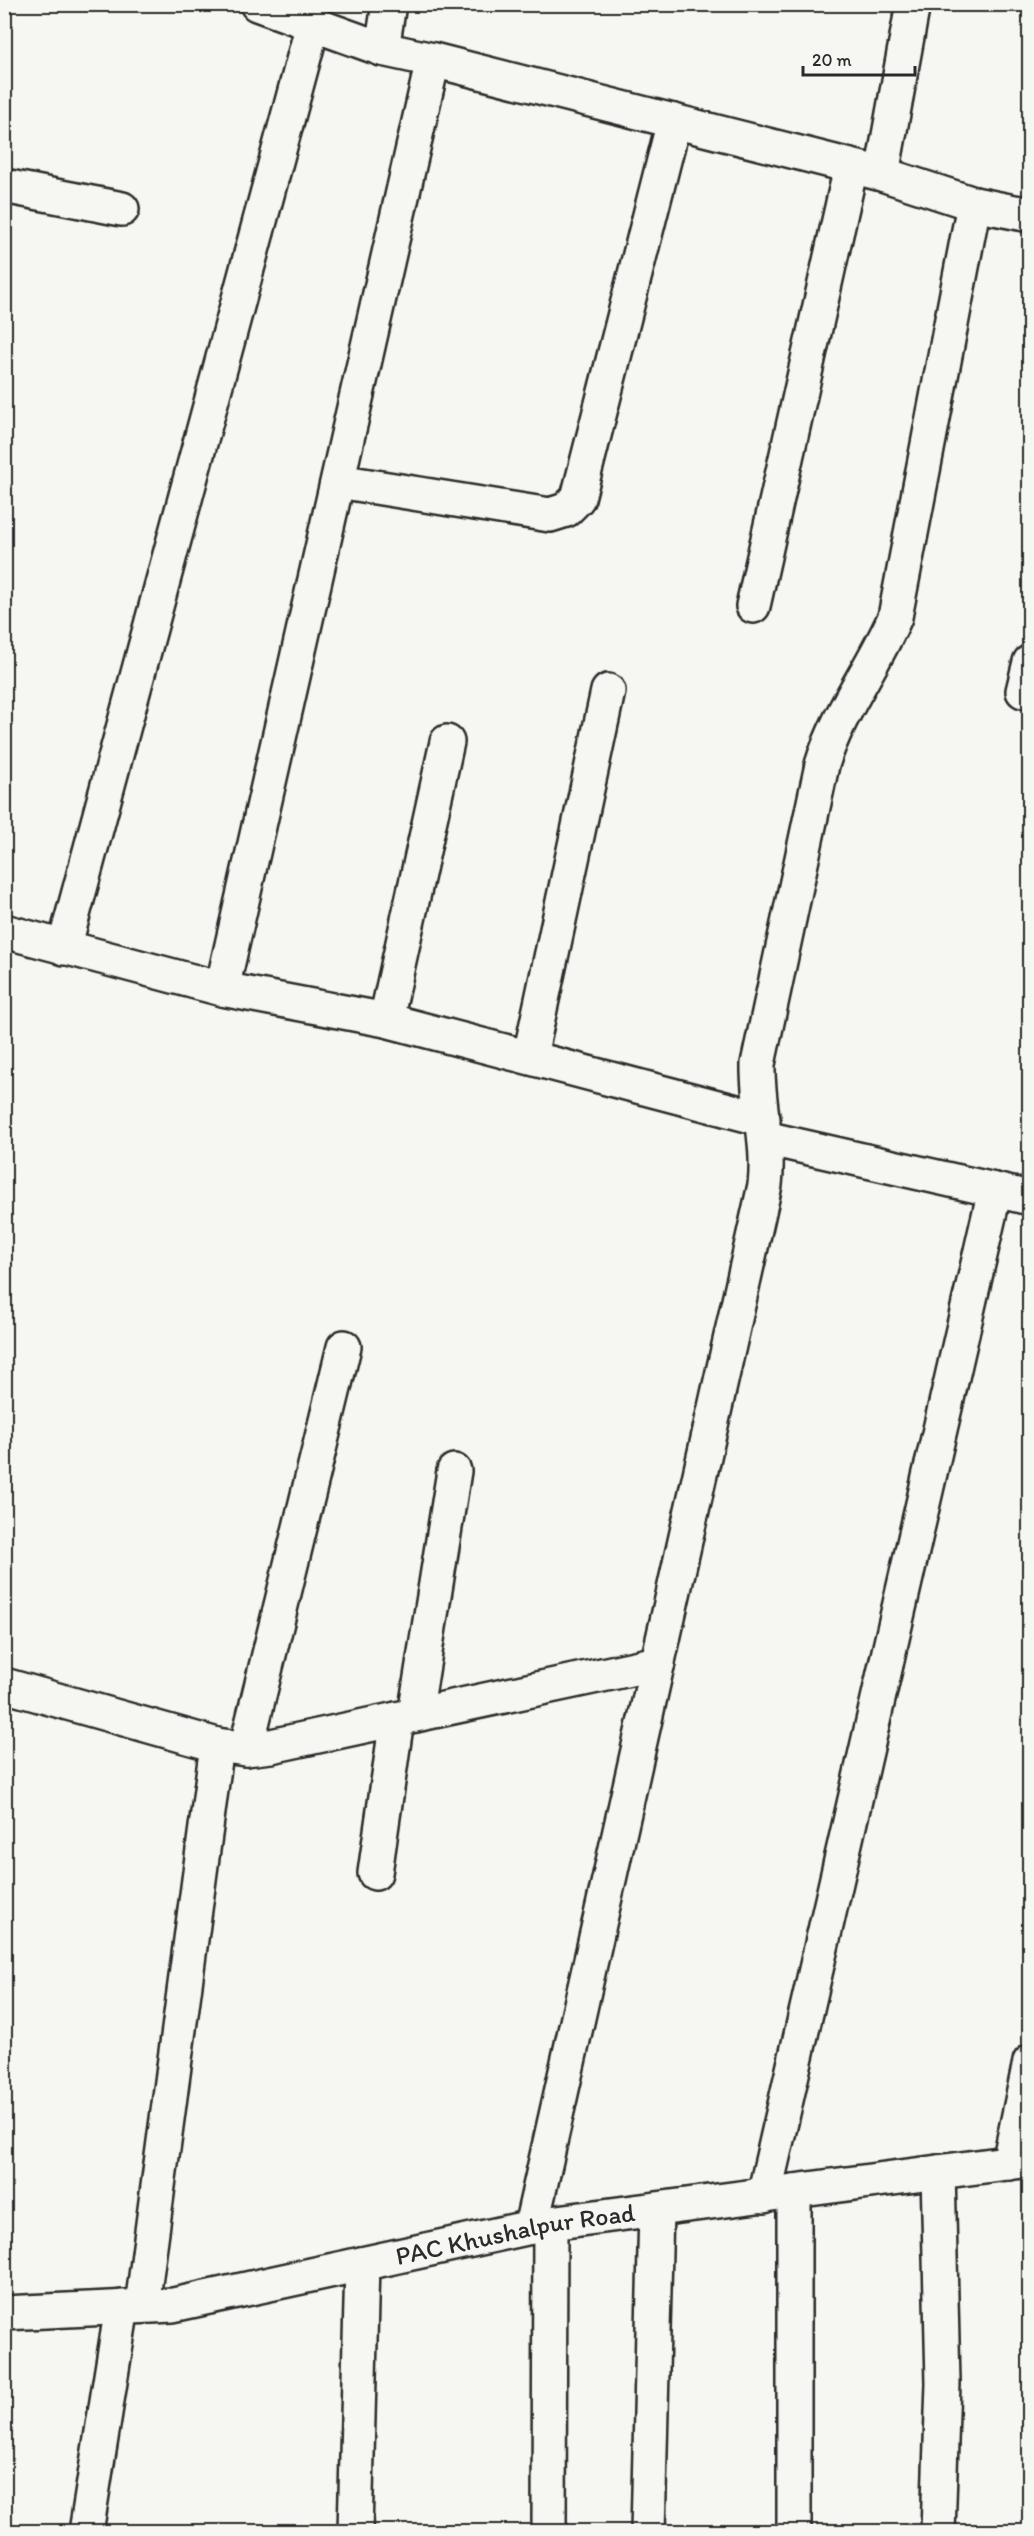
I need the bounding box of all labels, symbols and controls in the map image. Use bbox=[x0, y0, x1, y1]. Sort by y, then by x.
scale bar bbox=[803, 39, 916, 77]
text: 20 m bbox=[812, 49, 852, 71]
street label: PAC Khushalpur Road bbox=[393, 2196, 638, 2272]

